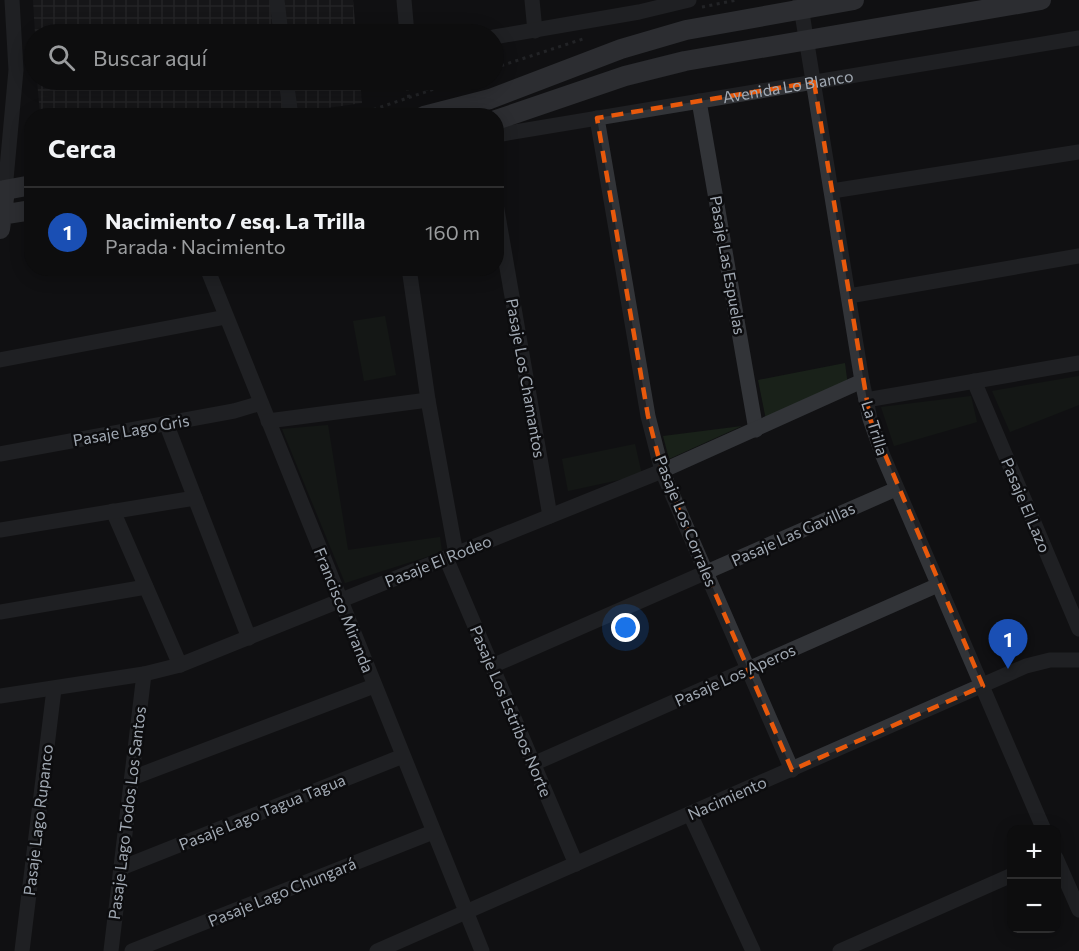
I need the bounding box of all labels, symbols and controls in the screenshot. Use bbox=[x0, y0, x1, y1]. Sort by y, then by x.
search box bbox=[24, 24, 504, 90]
icon: search bbox=[45, 41, 78, 74]
text: Buscar aquí bbox=[93, 44, 207, 71]
street label: Avenida Lo Blanco bbox=[721, 66, 855, 106]
text: Cerca bbox=[48, 132, 116, 163]
street label: Pasaje Las Espuelas bbox=[707, 194, 750, 336]
text: Nacimiento / esq. La Trilla bbox=[105, 207, 365, 234]
text: 1 bbox=[63, 220, 72, 244]
text: 160 m bbox=[425, 220, 480, 244]
text: Parada · Nacimiento bbox=[105, 234, 286, 258]
street label: Pasaje Los Chamantos bbox=[503, 297, 550, 459]
street label: La Trilla bbox=[858, 398, 893, 458]
street label: Pasaje Lago Gris bbox=[71, 410, 191, 449]
street label: Pasaje Los Corrales bbox=[651, 452, 721, 589]
street label: Pasaje El Lazo bbox=[998, 454, 1055, 555]
street label: Pasaje Las Gavillas bbox=[728, 498, 858, 569]
street label: Pasaje El Rodeo bbox=[382, 531, 494, 591]
street label: Francisco Miranda bbox=[311, 544, 378, 675]
your location bbox=[611, 613, 640, 642]
pin: 1 bbox=[988, 620, 1028, 669]
street label: Pasaje Los Estribos Norte bbox=[467, 622, 556, 799]
street label: Pasaje Los Aperos bbox=[671, 639, 798, 710]
street label: Pasaje Lago Todos Los Santos bbox=[104, 705, 149, 921]
street label: Pasaje Lago Rupanco bbox=[19, 743, 56, 897]
street label: Pasaje Lago Tagua Tagua bbox=[176, 769, 348, 854]
street label: Nacimiento bbox=[684, 772, 769, 823]
map controls bbox=[1007, 825, 1061, 933]
button: + bbox=[1007, 825, 1061, 879]
street label: Pasaje Lago Chungará bbox=[205, 853, 359, 930]
button: − bbox=[1007, 879, 1061, 933]

